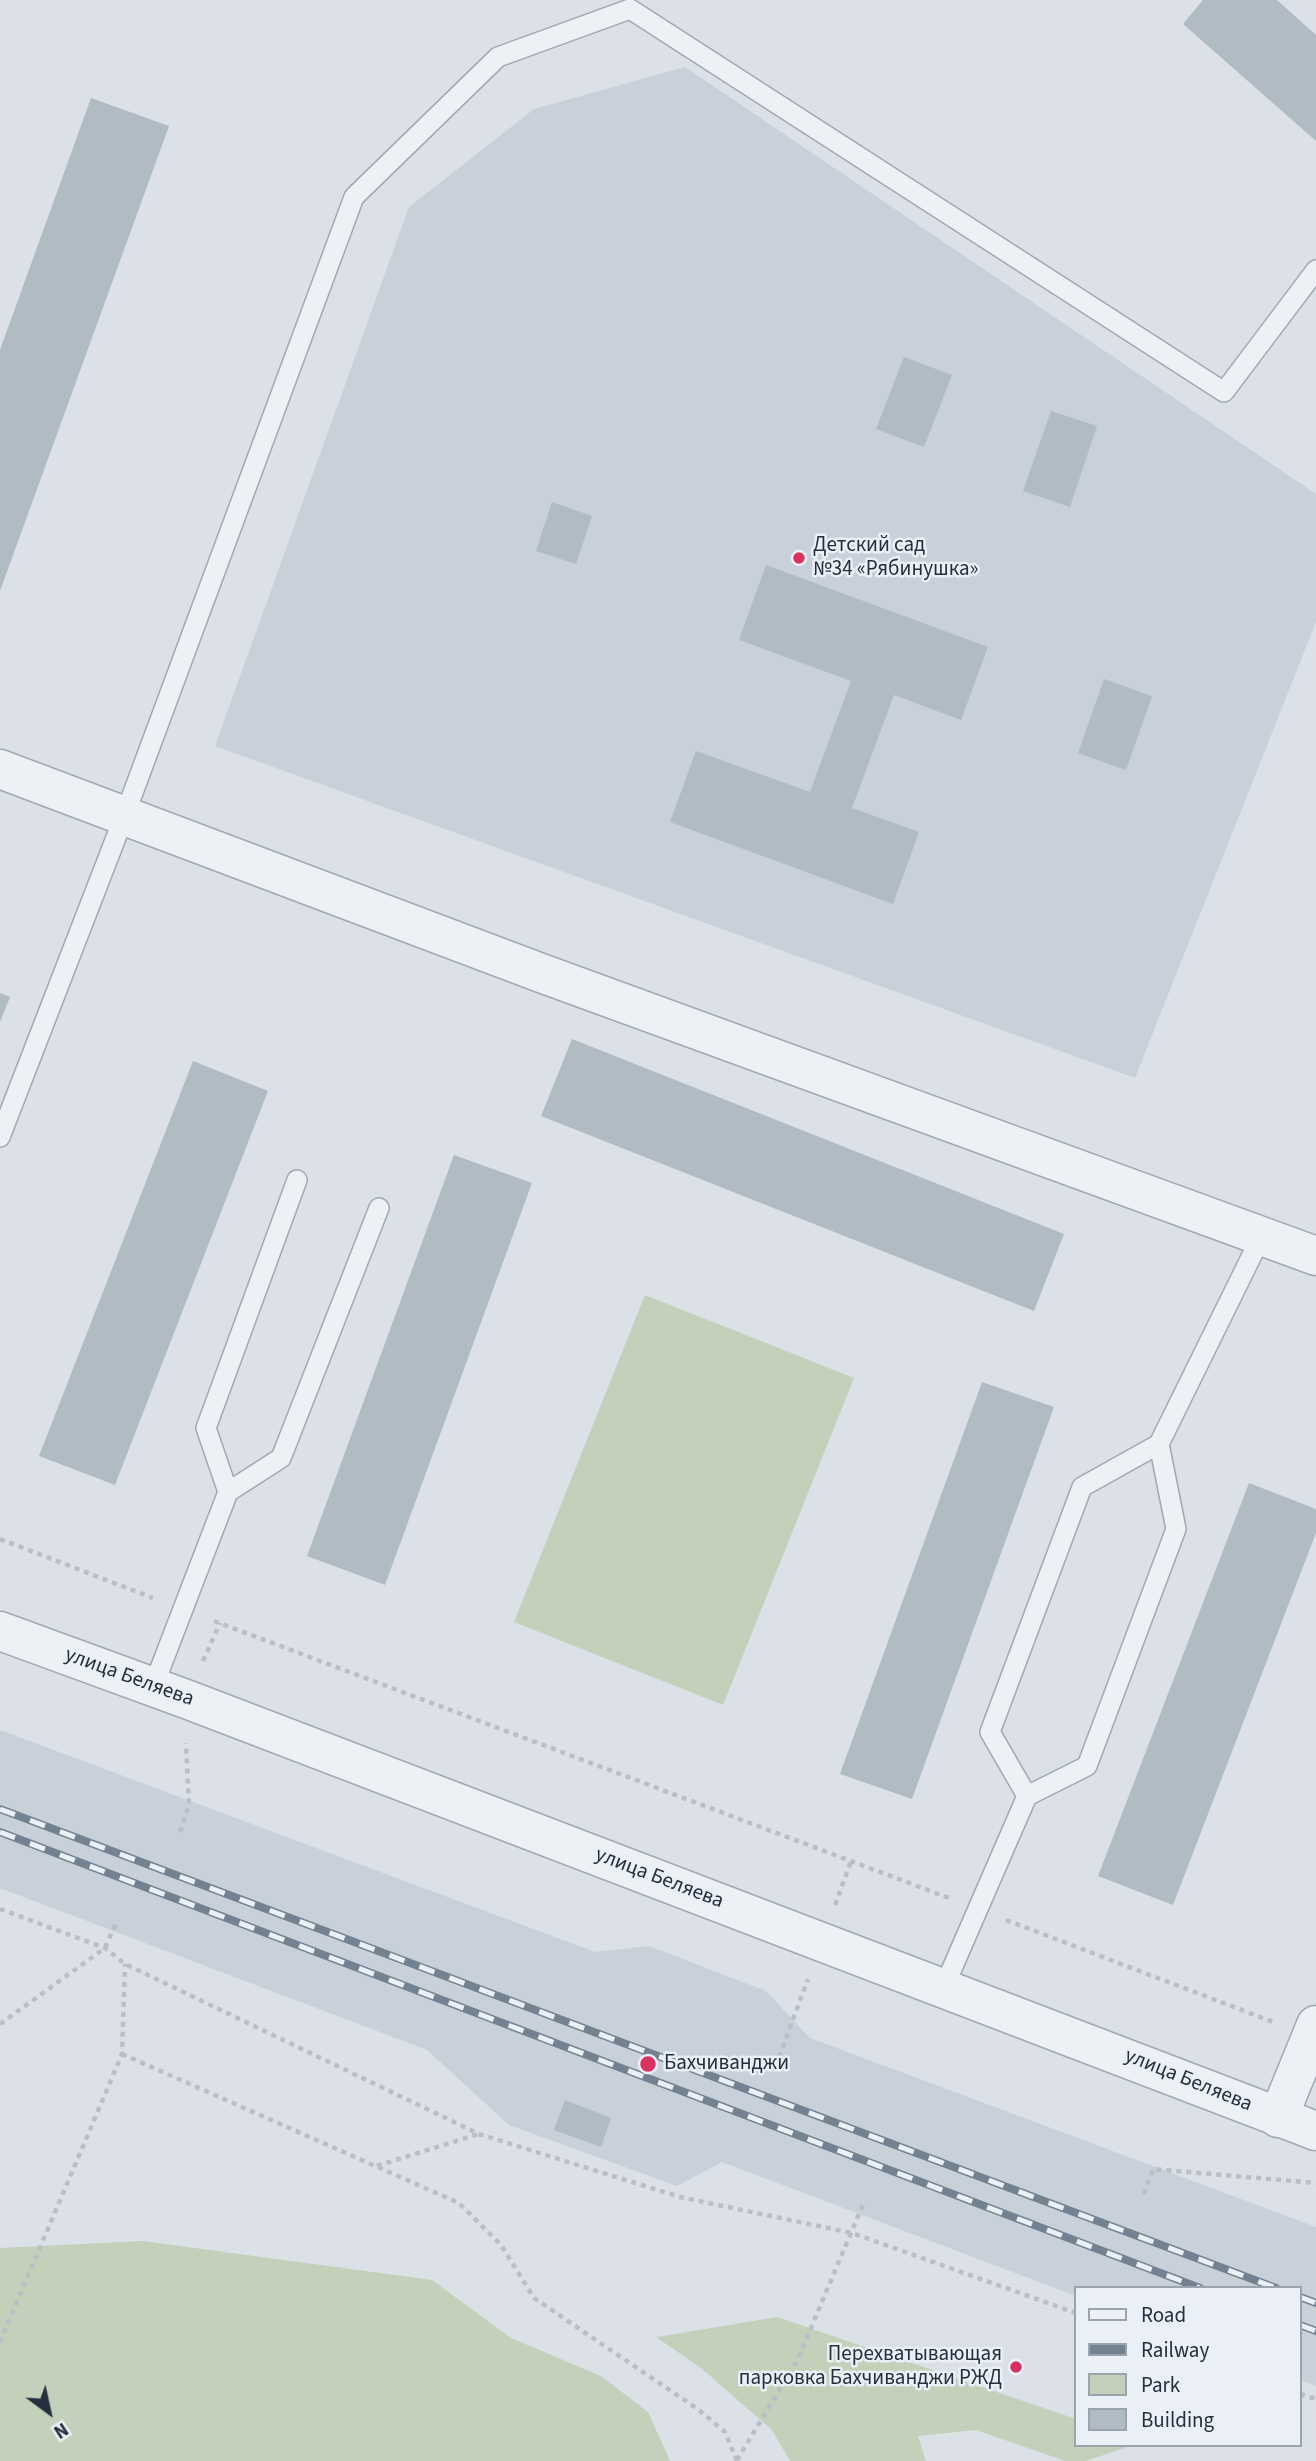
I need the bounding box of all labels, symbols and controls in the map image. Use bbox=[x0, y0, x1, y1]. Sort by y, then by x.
place label: Детский сад №34 «Рябинушка» bbox=[813, 533, 979, 583]
marker: Детский сад №34 «Рябинушка» bbox=[791, 550, 807, 566]
street label: улица Беляева bbox=[61, 1643, 197, 1713]
street label: улица Беляева bbox=[591, 1843, 727, 1915]
street label: улица Беляева bbox=[1120, 2044, 1256, 2118]
place label: Бахчиванджи bbox=[664, 2051, 789, 2077]
marker: Бахчиванджи bbox=[638, 2054, 658, 2074]
legend bbox=[1074, 2286, 1302, 2447]
text: Road bbox=[1141, 2300, 1186, 2330]
text: Railway bbox=[1141, 2335, 1209, 2365]
place label: Перехватывающая парковка Бахчиванджи РЖД bbox=[739, 2342, 1002, 2392]
marker: Перехватывающая парковка Бахчиванджи РЖД bbox=[1008, 2359, 1024, 2375]
text: Park bbox=[1141, 2370, 1180, 2400]
north arrow bbox=[14, 2377, 84, 2447]
text: Building bbox=[1141, 2405, 1214, 2435]
text: N bbox=[48, 2415, 73, 2445]

